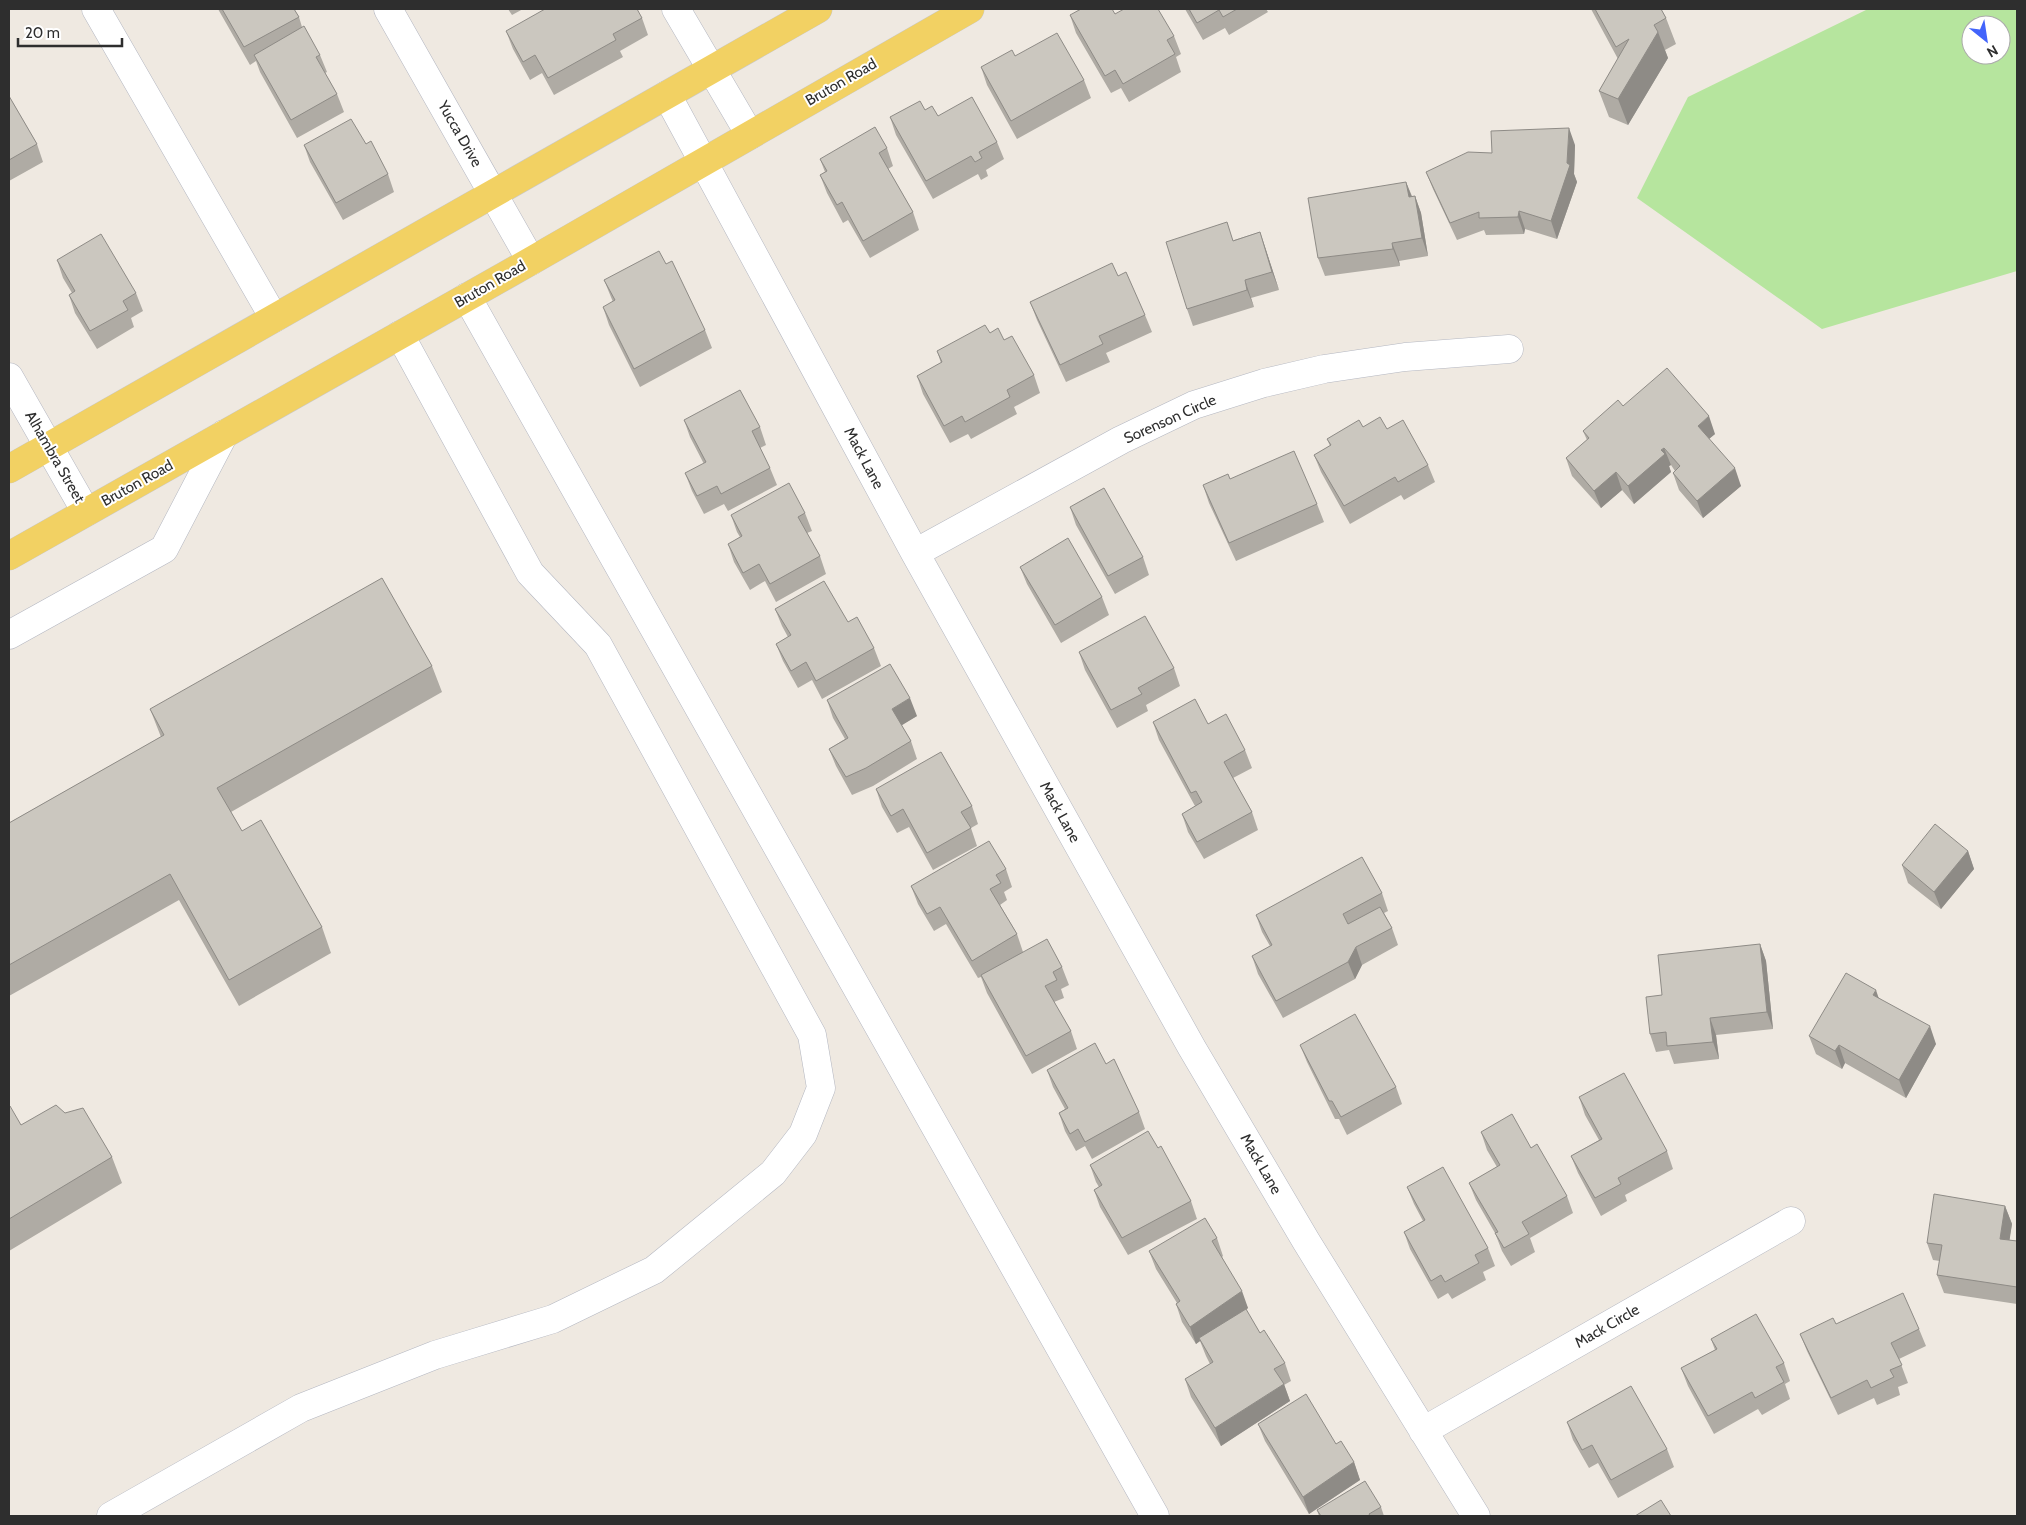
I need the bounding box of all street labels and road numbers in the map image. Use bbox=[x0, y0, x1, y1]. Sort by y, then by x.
street label: Bruton Road bbox=[802, 54, 880, 110]
street label: Yucca Drive bbox=[433, 97, 486, 170]
street label: Bruton Road bbox=[451, 256, 529, 312]
street label: Sorenson Circle bbox=[1121, 390, 1219, 447]
street label: Alhambra Street bbox=[21, 408, 89, 506]
street label: Mack Lane bbox=[840, 424, 888, 492]
street label: Bruton Road bbox=[98, 456, 176, 510]
street label: Mack Lane bbox=[1036, 778, 1084, 846]
street label: Mack Lane bbox=[1236, 1130, 1286, 1198]
street label: Mack Circle bbox=[1571, 1300, 1643, 1352]

